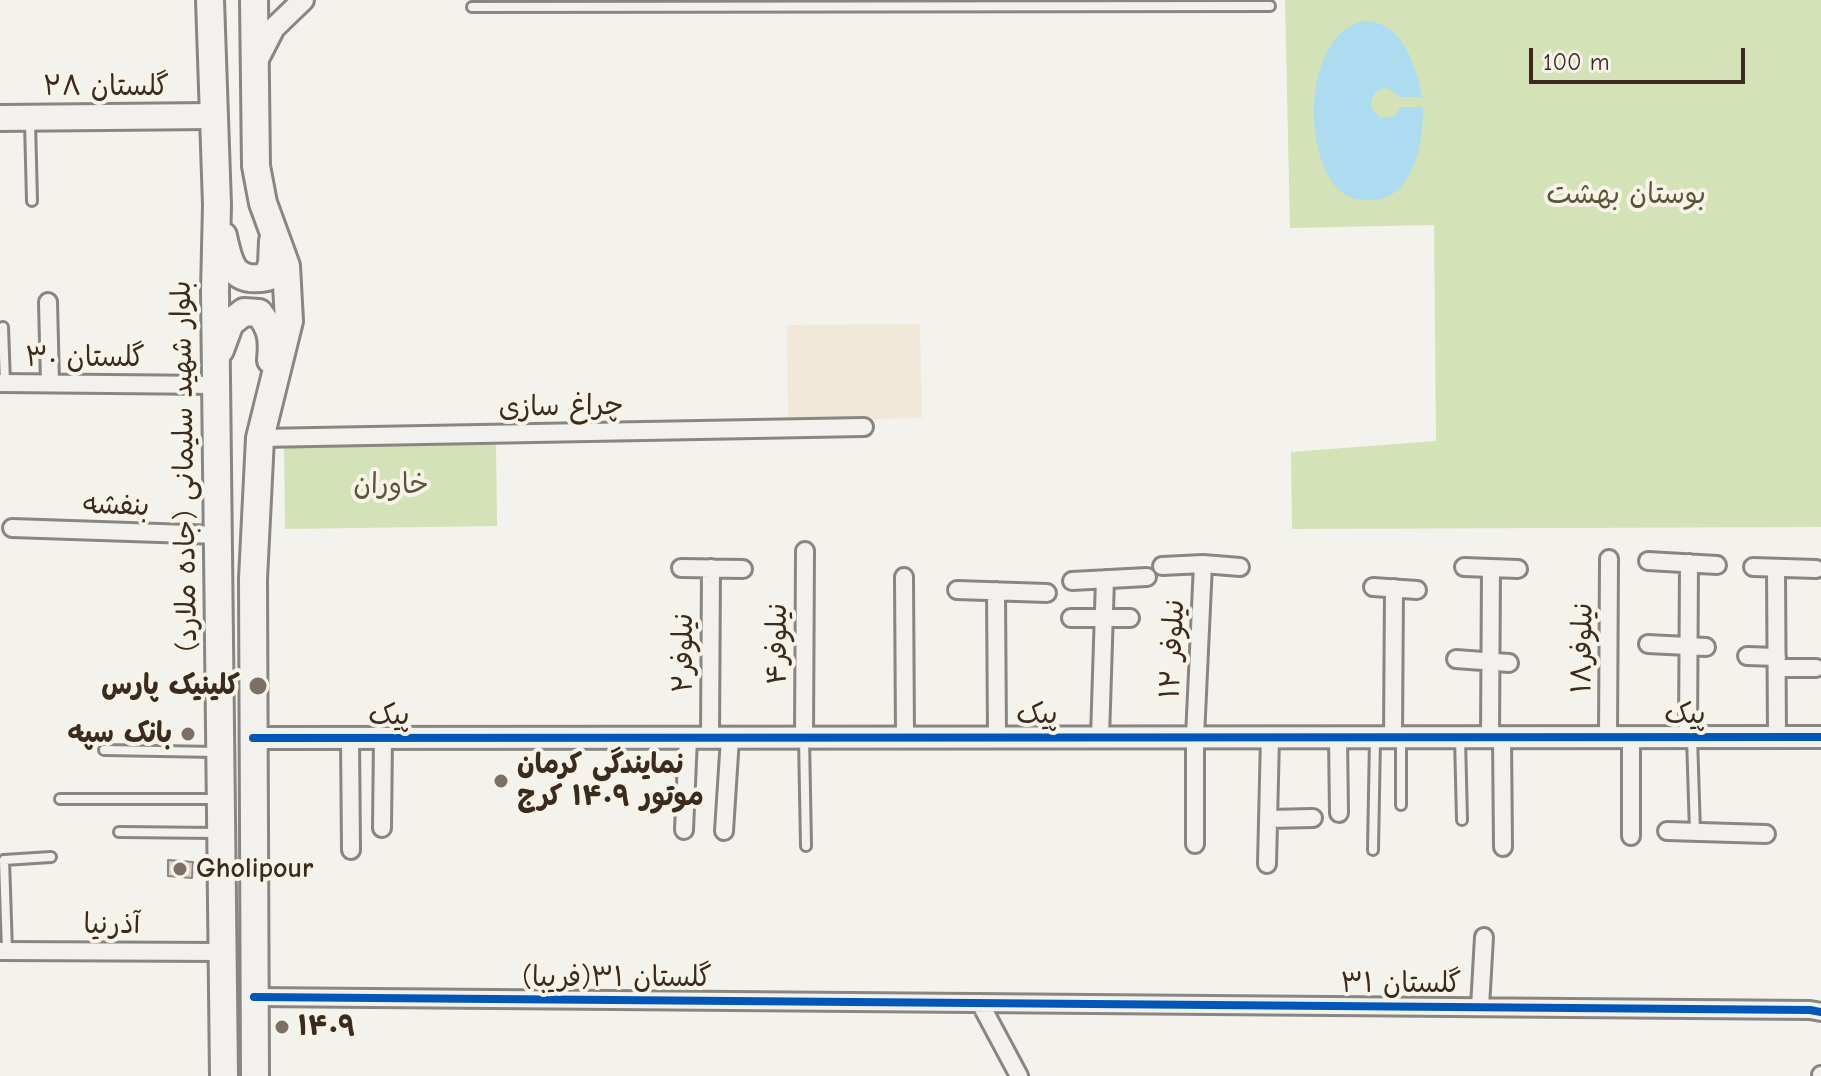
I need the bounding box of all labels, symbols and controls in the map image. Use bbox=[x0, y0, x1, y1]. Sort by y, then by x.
scale bar bbox=[1533, 32, 1749, 82]
text: 100 m bbox=[1543, 48, 1610, 76]
street label: گلستان ۲۸ bbox=[43, 70, 169, 104]
park label: بوستان بهشت bbox=[1546, 178, 1706, 212]
street label: بلوار شهید سلیمانی (جاده ملارد) bbox=[165, 280, 205, 652]
street label: گلستان ۳۰ bbox=[25, 341, 145, 375]
street label: چراغ سازی bbox=[498, 389, 624, 425]
park label: خاوران bbox=[353, 468, 429, 502]
street label: بنفشه bbox=[82, 488, 150, 524]
street label: نیلوفر ۱۲ bbox=[1154, 599, 1192, 699]
street label: نیلوفر۱۸ bbox=[1565, 602, 1601, 694]
street label: نیلوفر۴ bbox=[761, 603, 795, 685]
street label: نیلوفر۲ bbox=[667, 613, 701, 693]
place label: کلینیک پارس bbox=[101, 669, 240, 703]
marker: کلینیک پارس bbox=[247, 675, 269, 697]
street label: پیک bbox=[1016, 698, 1058, 732]
street label: پیک bbox=[1664, 698, 1706, 732]
street label: پیک bbox=[368, 699, 410, 733]
place label: بانک سپه bbox=[68, 717, 172, 751]
marker: بانک سپه bbox=[179, 725, 197, 743]
place label: نمایندگی کرمان موتور ۱۴۰۹ کرج bbox=[517, 748, 704, 814]
marker: نمایندگی کرمان موتور ۱۴۰۹ کرج bbox=[492, 772, 510, 790]
place label: Gholipour bbox=[196, 852, 313, 886]
marker: Gholipour bbox=[171, 860, 189, 878]
street label: آذرنیا bbox=[84, 908, 140, 942]
street label: گلستان ۳۱(فریبا) bbox=[522, 961, 712, 995]
street label: گلستان ۳۱ bbox=[1341, 967, 1461, 1001]
place label: ۱۴۰۹ bbox=[298, 1010, 356, 1044]
marker: ۱۴۰۹ bbox=[273, 1018, 291, 1036]

